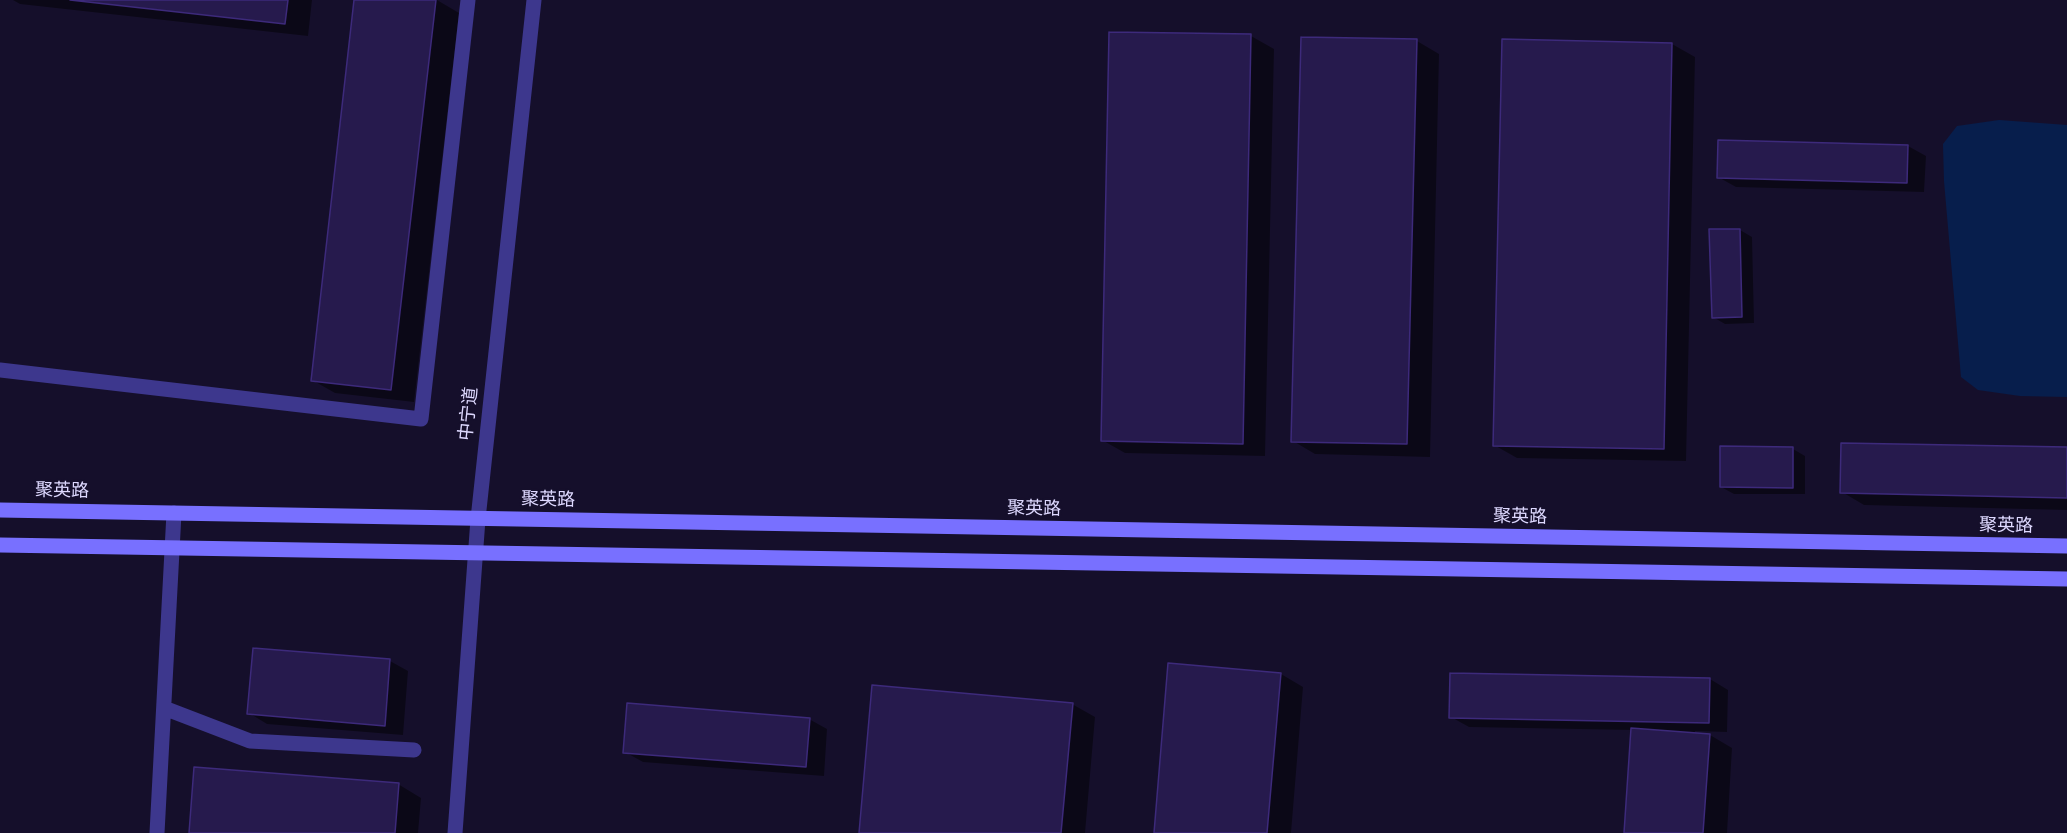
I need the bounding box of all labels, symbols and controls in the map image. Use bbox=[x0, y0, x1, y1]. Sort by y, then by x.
street label: 中宁道 bbox=[455, 386, 483, 442]
street label: 聚英路 bbox=[35, 480, 89, 502]
street label: 聚英路 bbox=[521, 489, 575, 511]
street label: 聚英路 bbox=[1007, 498, 1061, 520]
street label: 聚英路 bbox=[1493, 506, 1547, 528]
street label: 聚英路 bbox=[1979, 515, 2033, 537]

